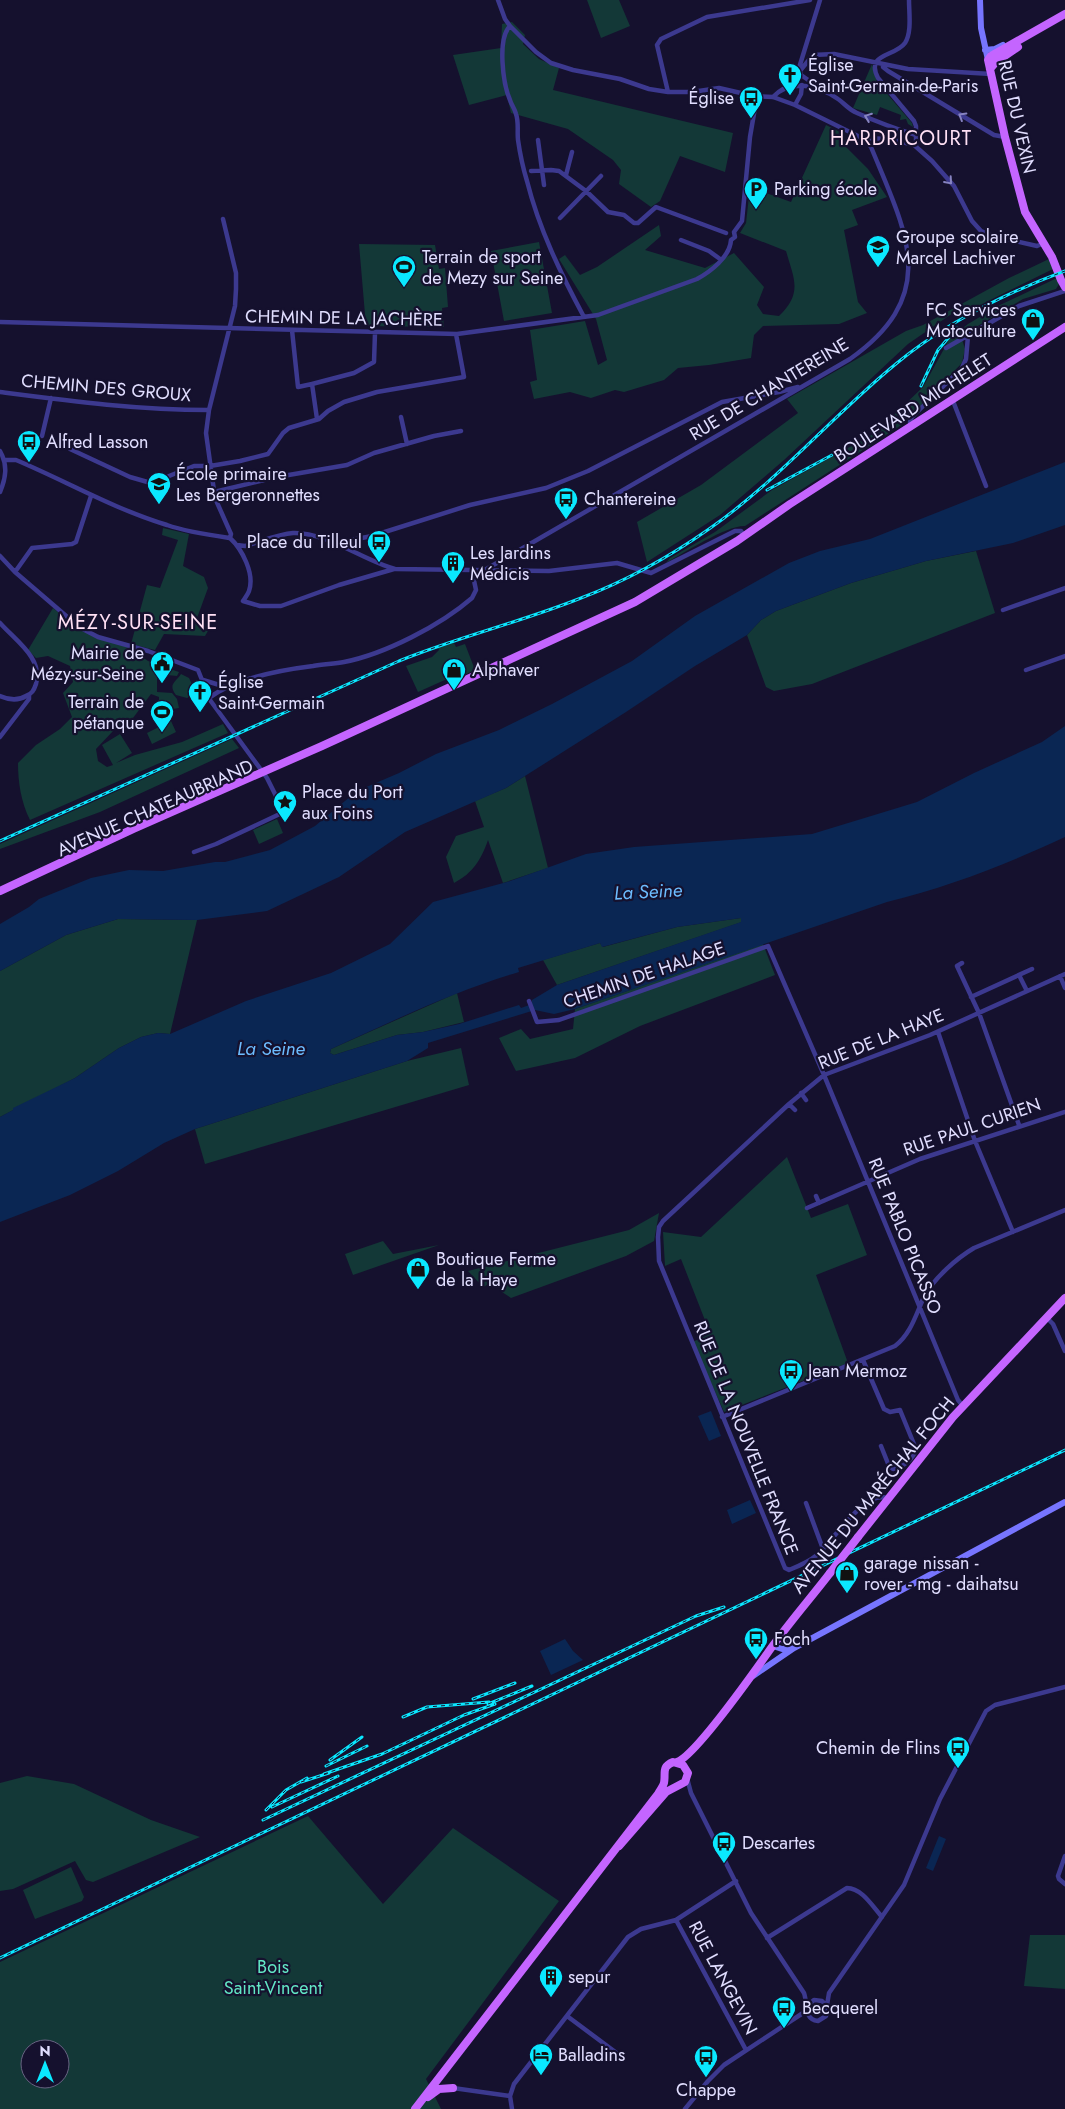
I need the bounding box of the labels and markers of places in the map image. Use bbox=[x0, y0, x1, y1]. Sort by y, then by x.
place label: Église Saint-Germain-de-Paris bbox=[808, 52, 978, 99]
church icon: Église Saint-Germain-de-Paris bbox=[777, 62, 803, 96]
place label: Église bbox=[688, 85, 734, 111]
bus stop icon: Église bbox=[738, 85, 764, 119]
parking icon: Parking école bbox=[743, 176, 769, 210]
place label: Parking école bbox=[774, 176, 877, 202]
place label: Groupe scolaire Marcel Lachiver bbox=[896, 224, 1018, 271]
school or university icon: Groupe scolaire Marcel Lachiver bbox=[865, 234, 891, 268]
place label: Terrain de sport de Mezy sur Seine bbox=[422, 244, 563, 291]
sports icon: Terrain de sport de Mezy sur Seine bbox=[391, 254, 417, 288]
place label: FC Services Motoculture bbox=[926, 297, 1016, 344]
shop icon: FC Services Motoculture bbox=[1020, 307, 1046, 341]
bus stop icon: Alfred Lasson bbox=[16, 429, 42, 463]
place label: Alfred Lasson bbox=[46, 429, 149, 455]
place label: École primaire Les Bergeronnettes bbox=[176, 461, 320, 508]
school or university icon: École primaire Les Bergeronnettes bbox=[146, 471, 172, 505]
bus stop icon: Chantereine bbox=[553, 486, 579, 520]
place label: Chantereine bbox=[584, 486, 676, 512]
place label: Place du Tilleul bbox=[247, 529, 362, 555]
bus stop icon: Place du Tilleul bbox=[366, 529, 392, 563]
place label: Les Jardins Médicis bbox=[470, 540, 551, 587]
building icon: Les Jardins Médicis bbox=[440, 550, 466, 584]
place label: Mairie de Mézy-sur-Seine bbox=[31, 640, 144, 687]
public building icon: Mairie de Mézy-sur-Seine bbox=[149, 650, 175, 684]
shop icon: Alphaver bbox=[441, 657, 467, 691]
place label: Alphaver bbox=[472, 657, 540, 683]
place label: Église Saint-Germain bbox=[218, 669, 325, 716]
church icon: Église Saint-Germain bbox=[187, 679, 213, 713]
place label: Terrain de pétanque bbox=[68, 689, 144, 736]
sports icon: Terrain de pétanque bbox=[149, 699, 175, 733]
place label: Place du Port aux Foins bbox=[302, 779, 403, 826]
place icon: Place du Port aux Foins bbox=[272, 789, 298, 823]
place label: Boutique Ferme de la Haye bbox=[436, 1246, 556, 1293]
shop icon: Boutique Ferme de la Haye bbox=[405, 1256, 431, 1290]
bus stop icon: Jean Mermoz bbox=[778, 1358, 804, 1392]
place label: Jean Mermoz bbox=[806, 1358, 908, 1384]
place label: garage nissan - rover - mg - daihatsu bbox=[864, 1550, 1019, 1597]
shop icon: garage nissan - rover - mg - daihatsu bbox=[834, 1560, 860, 1594]
bus stop icon: Foch bbox=[743, 1626, 769, 1660]
place label: Foch bbox=[774, 1626, 810, 1652]
place label: Chemin de Flins bbox=[816, 1735, 940, 1761]
bus stop icon: Chemin de Flins bbox=[945, 1735, 971, 1769]
bus stop icon: Descartes bbox=[711, 1830, 737, 1864]
place label: Descartes bbox=[742, 1830, 815, 1856]
building icon: sepur bbox=[538, 1964, 564, 1998]
place label: sepur bbox=[568, 1964, 611, 1990]
bus stop icon: Becquerel bbox=[771, 1995, 797, 2029]
place label: Becquerel bbox=[802, 1995, 878, 2021]
hotel icon: Balladins bbox=[528, 2042, 554, 2076]
place label: Balladins bbox=[558, 2042, 625, 2068]
bus stop icon: Chappe bbox=[693, 2044, 719, 2078]
place label: Chappe bbox=[676, 2077, 736, 2103]

